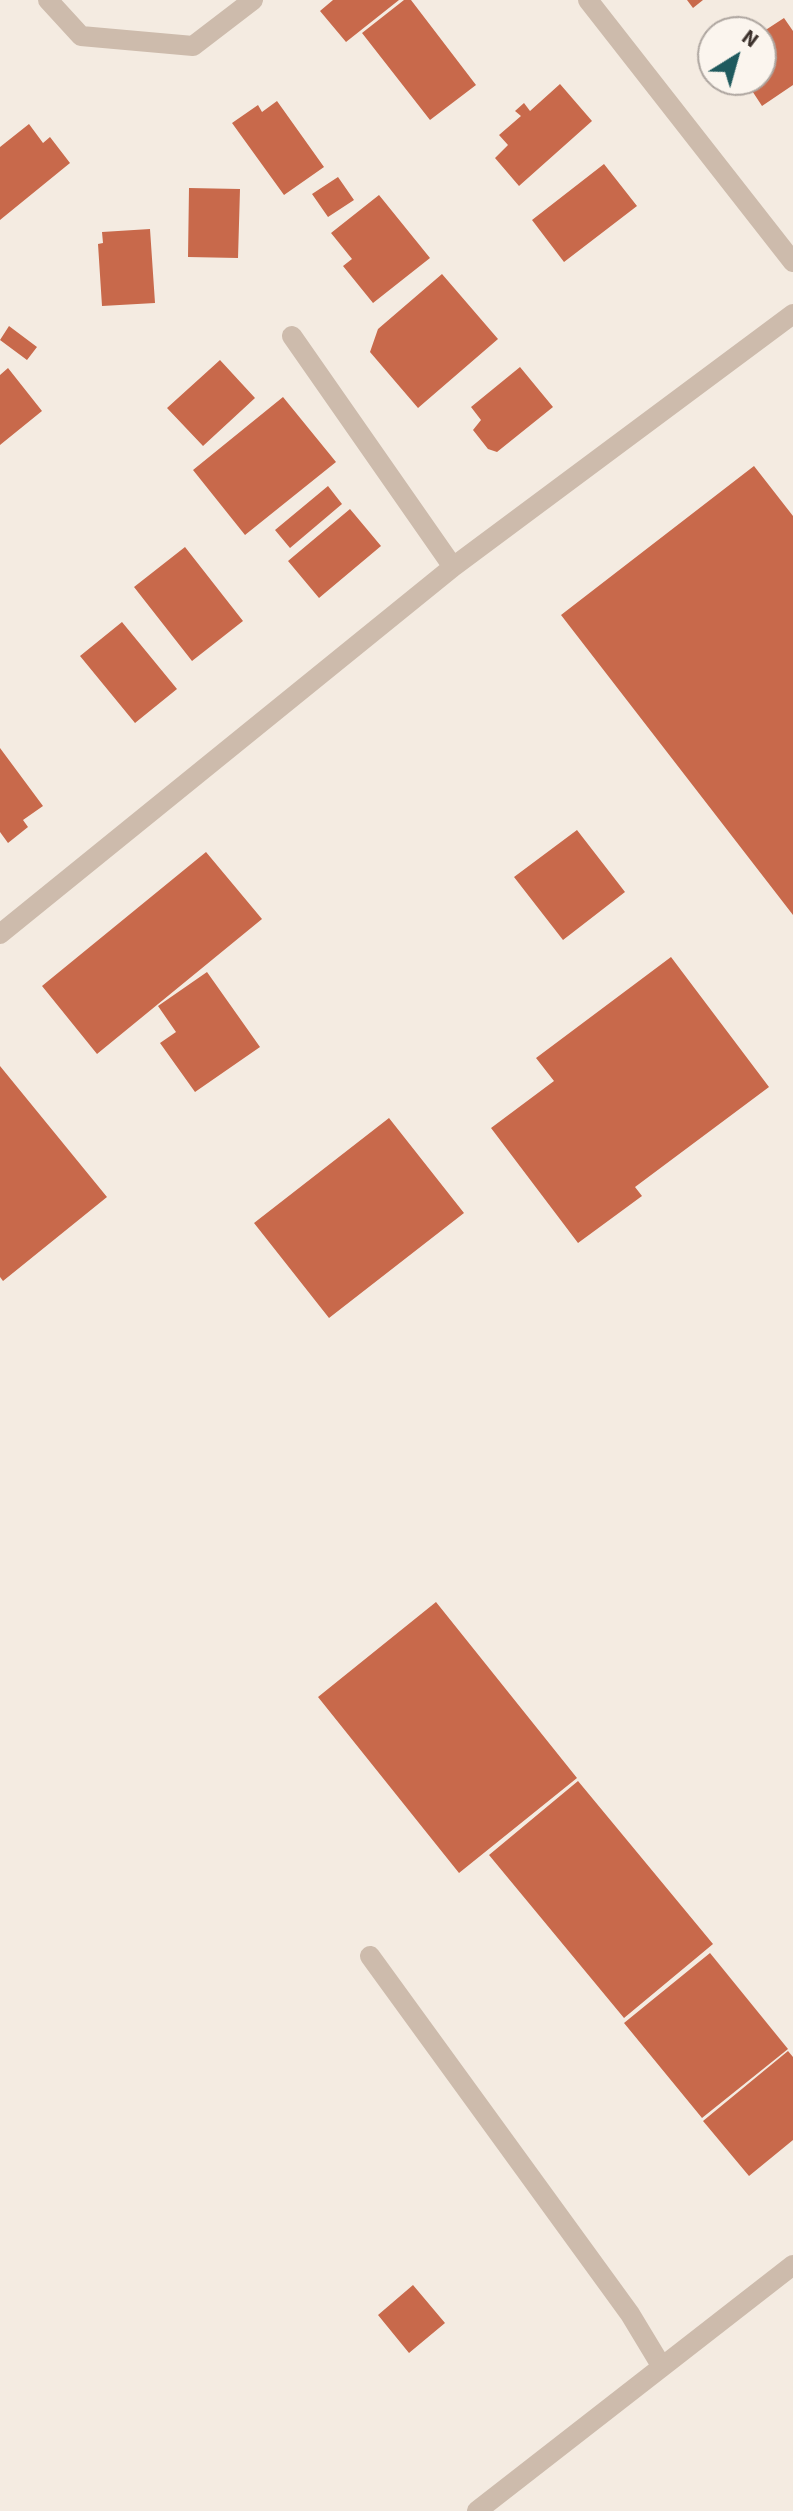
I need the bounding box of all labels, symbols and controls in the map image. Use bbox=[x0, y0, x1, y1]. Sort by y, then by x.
north arrow bbox=[697, 16, 777, 96]
text: N bbox=[735, 21, 766, 56]

